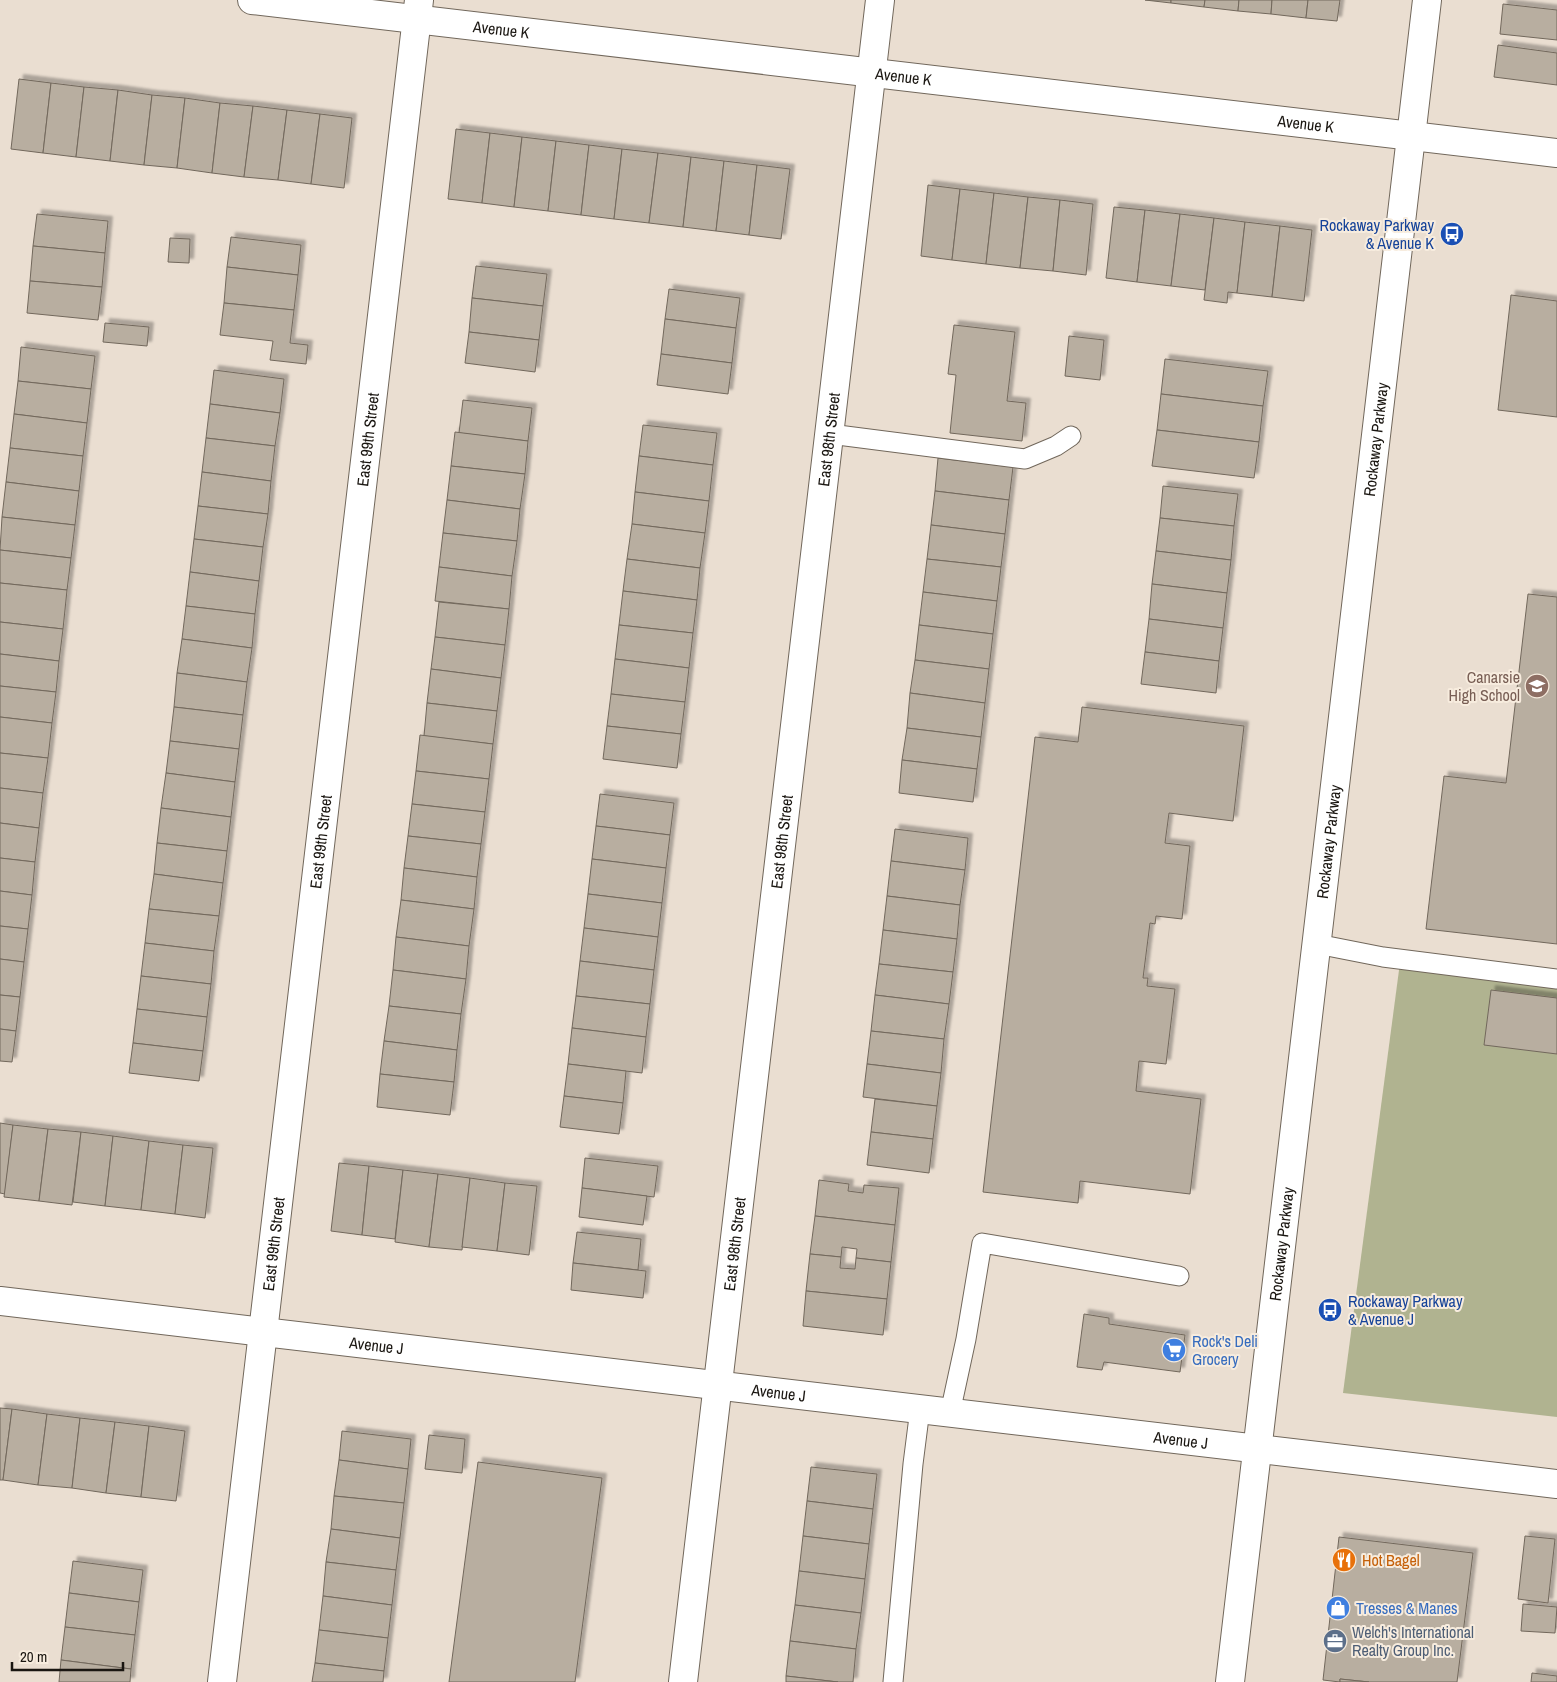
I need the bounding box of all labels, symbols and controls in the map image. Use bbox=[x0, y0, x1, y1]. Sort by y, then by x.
street label: Avenue K bbox=[471, 15, 531, 43]
street label: Avenue K bbox=[873, 62, 933, 91]
street label: Avenue K bbox=[1275, 109, 1335, 138]
place label: Rockaway Parkway & Avenue K bbox=[1320, 214, 1434, 254]
bus stop icon: Rockaway Parkway & Avenue K bbox=[1439, 221, 1465, 247]
street label: Rockaway Parkway bbox=[1358, 381, 1393, 498]
street label: East 99th Street bbox=[351, 391, 384, 488]
street label: East 98th Street bbox=[812, 391, 845, 488]
place label: Canarsie High School bbox=[1449, 666, 1520, 706]
school or university icon: Canarsie High School bbox=[1524, 673, 1550, 699]
street label: Rockaway Parkway bbox=[1311, 783, 1346, 900]
street label: East 99th Street bbox=[304, 793, 337, 890]
street label: East 98th Street bbox=[765, 793, 798, 890]
street label: Rockaway Parkway bbox=[1264, 1185, 1299, 1302]
street label: East 99th Street bbox=[257, 1196, 290, 1292]
street label: East 98th Street bbox=[718, 1196, 751, 1292]
place label: Rockaway Parkway & Avenue J bbox=[1348, 1290, 1463, 1330]
bus stop icon: Rockaway Parkway & Avenue J bbox=[1317, 1297, 1343, 1323]
place label: Rock's Deli Grocery bbox=[1192, 1330, 1258, 1370]
street label: Avenue J bbox=[347, 1331, 405, 1359]
supermarket icon: Rock's Deli Grocery bbox=[1161, 1337, 1187, 1363]
street label: Avenue J bbox=[749, 1378, 807, 1407]
street label: Avenue J bbox=[1152, 1426, 1209, 1454]
restaurant icon: Hot Bagel bbox=[1331, 1547, 1357, 1573]
place label: Hot Bagel bbox=[1362, 1549, 1420, 1571]
shop icon: Tresses & Manes bbox=[1325, 1595, 1351, 1621]
place label: Tresses & Manes bbox=[1356, 1597, 1458, 1619]
place label: Welch's International Realty Group Inc. bbox=[1352, 1621, 1474, 1661]
office icon: Welch's International Realty Group Inc. bbox=[1322, 1628, 1348, 1654]
scale bar bbox=[12, 1640, 124, 1672]
text: 20 m bbox=[20, 1646, 47, 1667]

